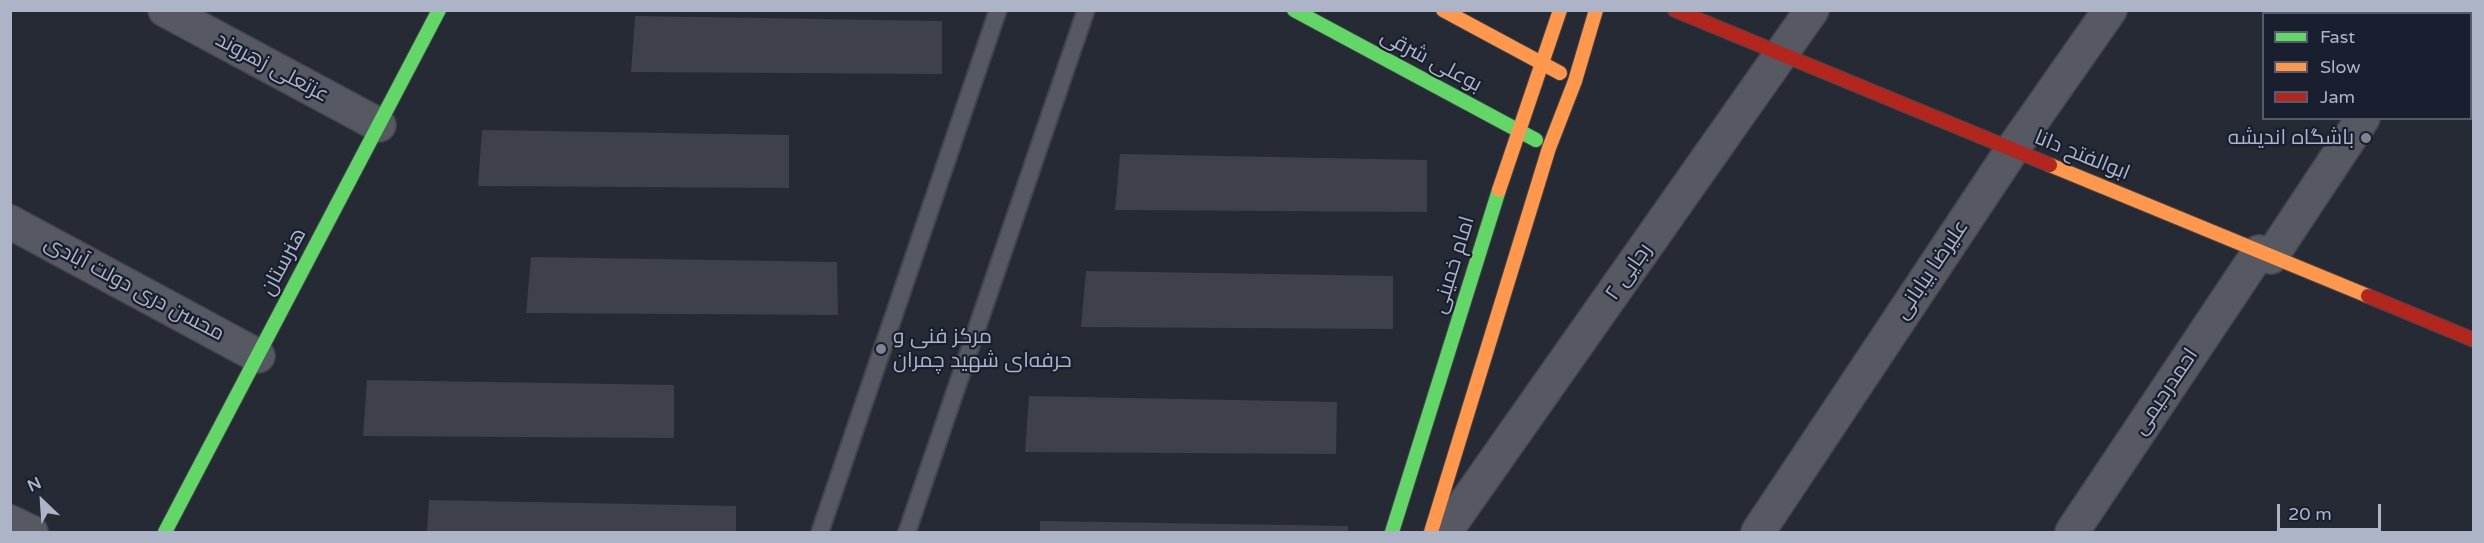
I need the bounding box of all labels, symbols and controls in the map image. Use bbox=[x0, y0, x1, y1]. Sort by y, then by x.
legend bbox=[2262, 12, 2472, 120]
street label: بوعلی شرقی bbox=[1376, 24, 1486, 98]
text: Fast bbox=[2320, 26, 2355, 48]
street label: عزتعلی زهروند bbox=[211, 28, 333, 108]
text: Slow bbox=[2320, 56, 2361, 78]
text: Jam bbox=[2320, 86, 2355, 108]
street label: ابوالفتح دانا bbox=[2031, 125, 2133, 187]
place label: باشگاه اندیشه bbox=[2228, 125, 2354, 151]
marker: باشگاه اندیشه bbox=[2359, 131, 2373, 145]
street label: امام خمینی bbox=[1427, 213, 1481, 317]
street label: علیرضا بیابانی bbox=[1890, 216, 1974, 324]
street label: هنرستان bbox=[256, 224, 312, 300]
street label: محسن دری دولت آبادی bbox=[40, 231, 228, 347]
street label: رجایی ۲ bbox=[1600, 239, 1658, 305]
place label: مرکز فنی و حرفه‌ای شهید چمران bbox=[893, 324, 1072, 374]
marker: مرکز فنی و حرفه‌ای شهید چمران bbox=[874, 342, 888, 356]
street label: احمدرحیمی bbox=[2128, 344, 2204, 440]
north arrow bbox=[12, 471, 72, 531]
text: N bbox=[24, 473, 44, 496]
scale bar bbox=[2280, 492, 2384, 530]
text: 20 m bbox=[2288, 503, 2332, 525]

